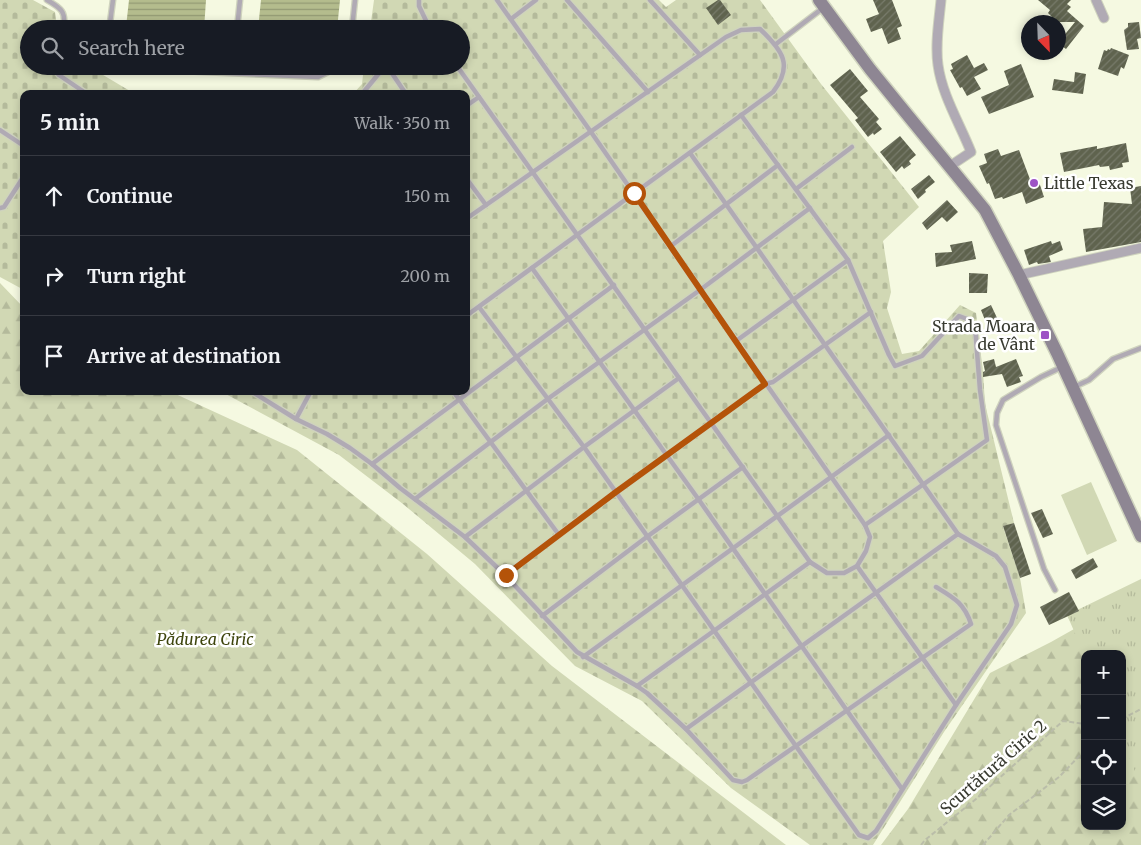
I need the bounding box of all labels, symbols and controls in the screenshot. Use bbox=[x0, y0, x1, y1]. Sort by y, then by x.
north arrow bbox=[1021, 15, 1066, 60]
search box bbox=[20, 20, 470, 75]
icon: search bbox=[38, 34, 66, 62]
text: Search here bbox=[78, 36, 185, 60]
text: 5 min bbox=[40, 109, 100, 136]
text: Walk · 350 m bbox=[354, 113, 450, 133]
place label: Little Texas bbox=[1044, 173, 1134, 193]
marker: Little Texas bbox=[1028, 177, 1040, 189]
icon: ahead bbox=[40, 182, 68, 210]
route start bbox=[623, 182, 646, 205]
text: Continue bbox=[87, 184, 173, 208]
text: 150 m bbox=[404, 186, 450, 206]
icon: right bbox=[40, 262, 68, 290]
text: Turn right bbox=[87, 264, 186, 288]
text: 200 m bbox=[400, 266, 450, 286]
place label: Strada Moara de Vânt bbox=[932, 316, 1036, 354]
marker: Strada Moara de Vânt bbox=[1039, 329, 1051, 341]
icon: arrive bbox=[40, 342, 68, 370]
text: Arrive at destination bbox=[87, 344, 281, 368]
route end bbox=[495, 564, 518, 587]
park label: Pădurea Ciric bbox=[156, 629, 254, 649]
map controls bbox=[1081, 650, 1126, 830]
button: + bbox=[1081, 650, 1126, 695]
button: − bbox=[1081, 695, 1126, 740]
street label: Scurtătură Ciric 2 bbox=[936, 715, 1050, 819]
button: locate bbox=[1081, 740, 1126, 785]
button: layers bbox=[1081, 785, 1126, 830]

